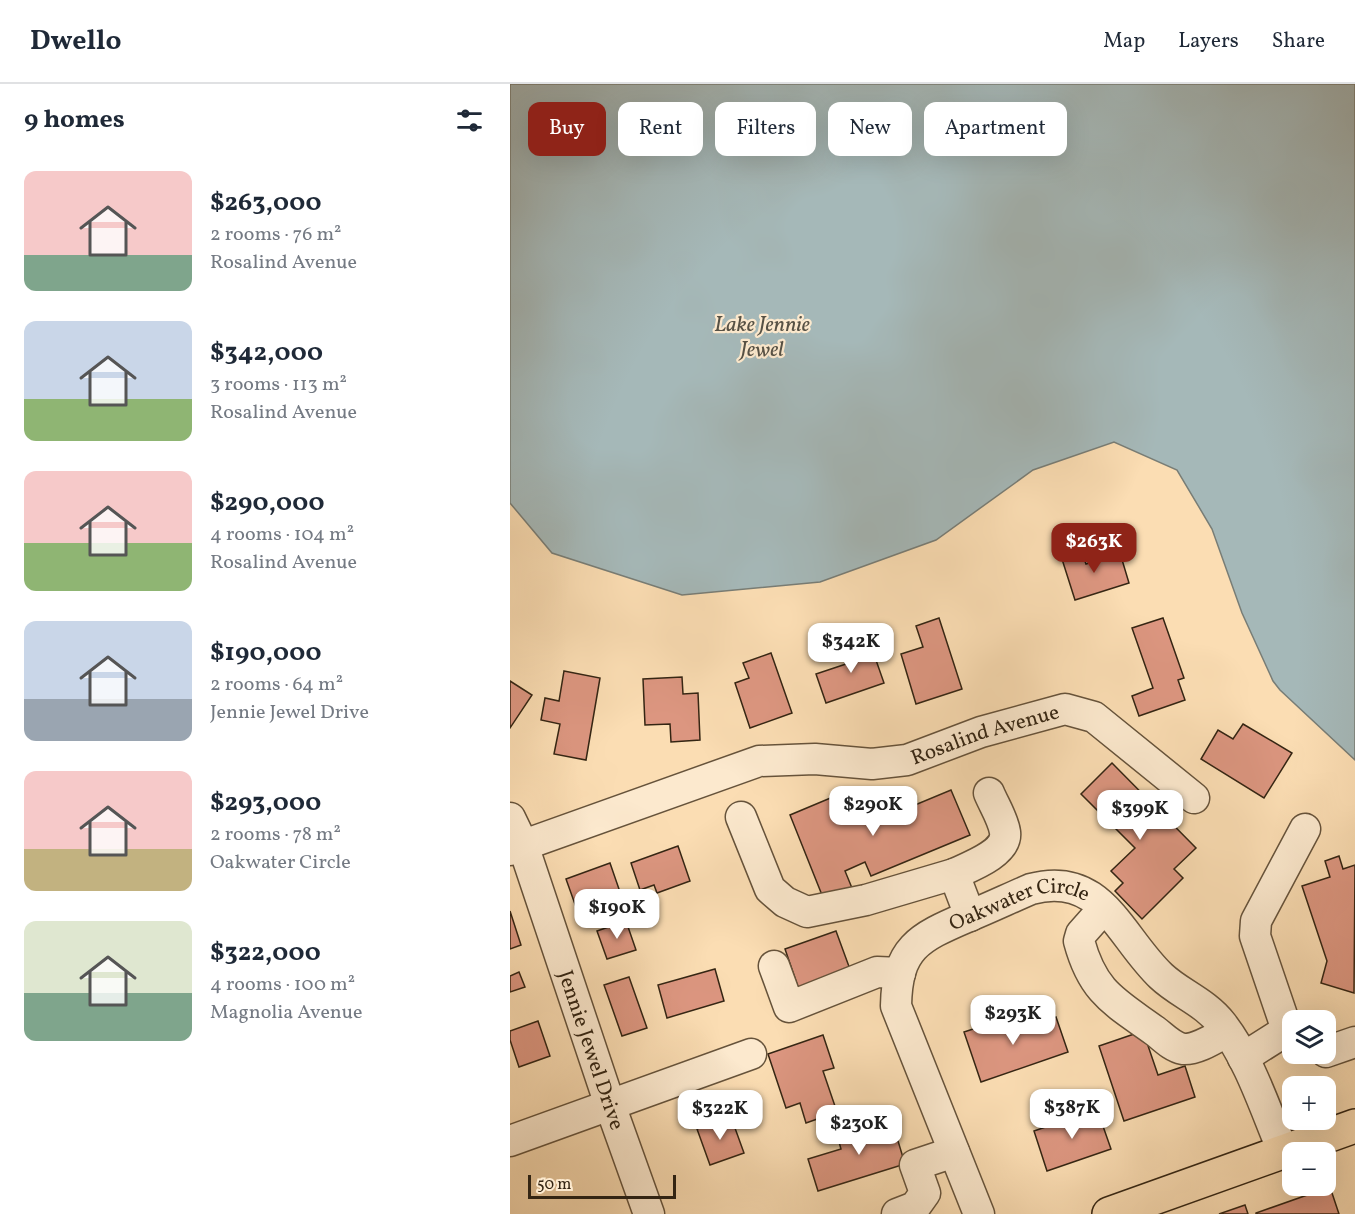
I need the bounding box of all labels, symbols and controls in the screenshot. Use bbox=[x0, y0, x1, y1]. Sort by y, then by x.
text: Dwello bbox=[30, 22, 122, 61]
text: Map bbox=[1103, 27, 1145, 56]
text: Layers bbox=[1178, 27, 1239, 56]
text: Share bbox=[1272, 27, 1325, 56]
text: 9 homes bbox=[24, 102, 125, 138]
chip: Buy bbox=[528, 102, 606, 156]
chip: Rent bbox=[618, 102, 703, 156]
chip: Filters bbox=[715, 102, 816, 156]
chip: New bbox=[828, 102, 912, 156]
chip: Apartment bbox=[924, 102, 1067, 156]
icon: filters bbox=[453, 104, 486, 137]
text: $263,000 bbox=[210, 185, 321, 221]
icon: home bbox=[72, 195, 144, 267]
text: 2 rooms · 76 m² bbox=[210, 221, 342, 249]
text: Rosalind Avenue bbox=[210, 249, 357, 277]
water label: Lake Jennie Jewel bbox=[714, 310, 810, 366]
text: $342,000 bbox=[210, 335, 323, 371]
icon: home bbox=[72, 345, 144, 417]
text: 3 rooms · 113 m² bbox=[210, 371, 347, 399]
text: Rosalind Avenue bbox=[210, 399, 357, 427]
text: $290,000 bbox=[210, 485, 325, 521]
icon: home bbox=[72, 495, 144, 567]
text: 4 rooms · 104 m² bbox=[210, 521, 354, 549]
pin: $263K bbox=[1052, 523, 1136, 574]
text: $263K bbox=[1065, 528, 1123, 556]
text: Rosalind Avenue bbox=[210, 549, 357, 577]
pin: $342K bbox=[809, 623, 893, 674]
text: $342K bbox=[822, 628, 880, 656]
text: $190,000 bbox=[210, 635, 322, 671]
icon: home bbox=[72, 645, 144, 717]
text: 2 rooms · 64 m² bbox=[210, 671, 343, 699]
street label: Rosalind Avenue bbox=[907, 698, 1063, 773]
text: Jennie Jewel Drive bbox=[210, 699, 369, 727]
text: $293,000 bbox=[210, 785, 321, 821]
pin: $290K bbox=[831, 786, 915, 837]
pin: $399K bbox=[1098, 790, 1182, 841]
text: $290K bbox=[843, 791, 903, 819]
icon: home bbox=[72, 795, 144, 867]
text: $399K bbox=[1111, 795, 1169, 823]
text: 2 rooms · 78 m² bbox=[210, 821, 341, 849]
text: Oakwater Circle bbox=[210, 849, 351, 877]
street label: Oakwater Circle bbox=[945, 873, 1095, 939]
pin: $190K bbox=[575, 889, 659, 940]
text: $190K bbox=[588, 894, 646, 922]
text: $322,000 bbox=[210, 935, 321, 971]
icon: home bbox=[72, 945, 144, 1017]
street label: Jennie Jewel Drive bbox=[550, 967, 631, 1134]
text: 4 rooms · 100 m² bbox=[210, 971, 355, 999]
pin: $293K bbox=[971, 995, 1055, 1046]
text: Magnolia Avenue bbox=[210, 999, 363, 1027]
text: $293K bbox=[985, 1000, 1042, 1028]
map controls bbox=[1282, 1010, 1336, 1196]
button: layers bbox=[1282, 1010, 1336, 1064]
button: + bbox=[1282, 1076, 1336, 1130]
pin: $387K bbox=[1030, 1089, 1114, 1140]
pin: $322K bbox=[678, 1090, 762, 1141]
text: $387K bbox=[1044, 1094, 1100, 1122]
text: $322K bbox=[692, 1095, 748, 1123]
pin: $230K bbox=[817, 1105, 901, 1156]
text: $230K bbox=[830, 1110, 888, 1138]
button: − bbox=[1282, 1142, 1336, 1196]
scale bar bbox=[528, 1172, 676, 1200]
text: 50 m bbox=[537, 1174, 571, 1196]

